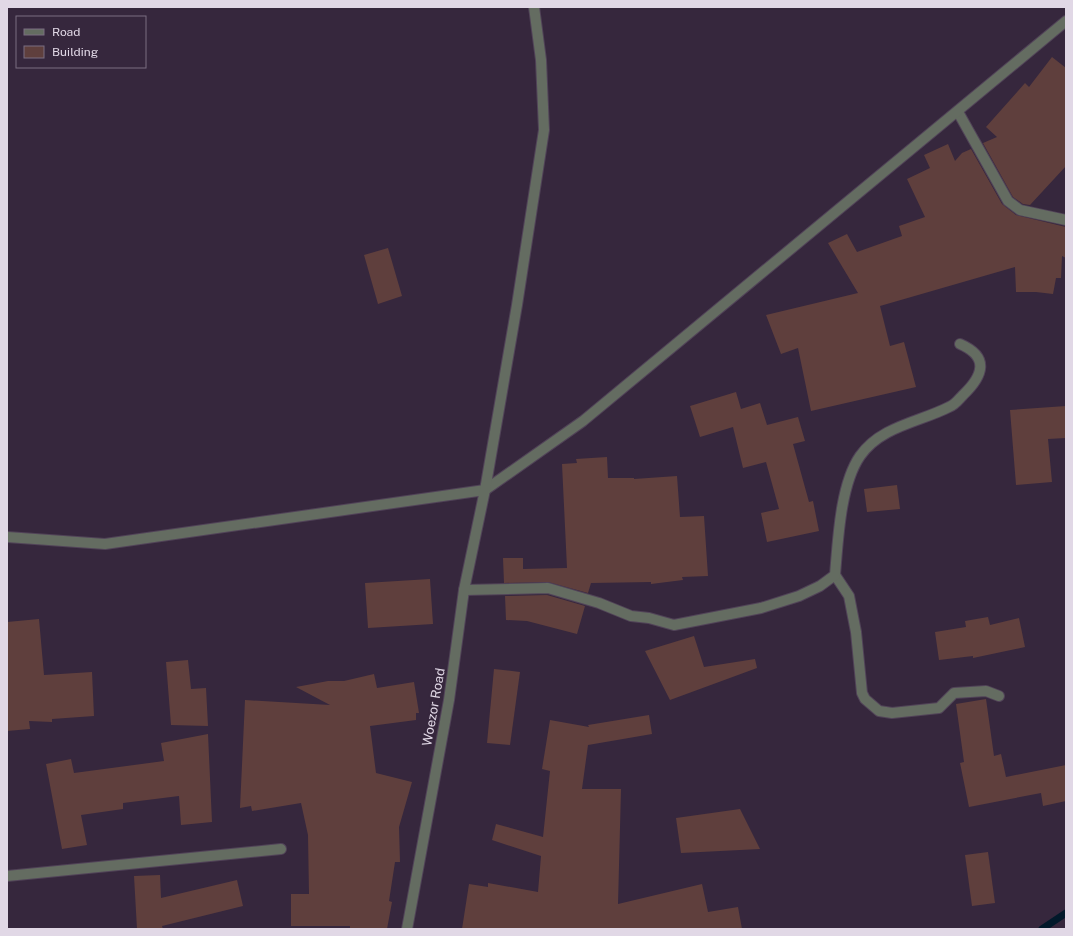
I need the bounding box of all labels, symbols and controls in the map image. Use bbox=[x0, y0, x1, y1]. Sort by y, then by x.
legend bbox=[16, 16, 146, 68]
text: Road bbox=[52, 25, 80, 39]
text: Building bbox=[52, 45, 98, 59]
street label: Woezor Road bbox=[419, 667, 448, 747]

